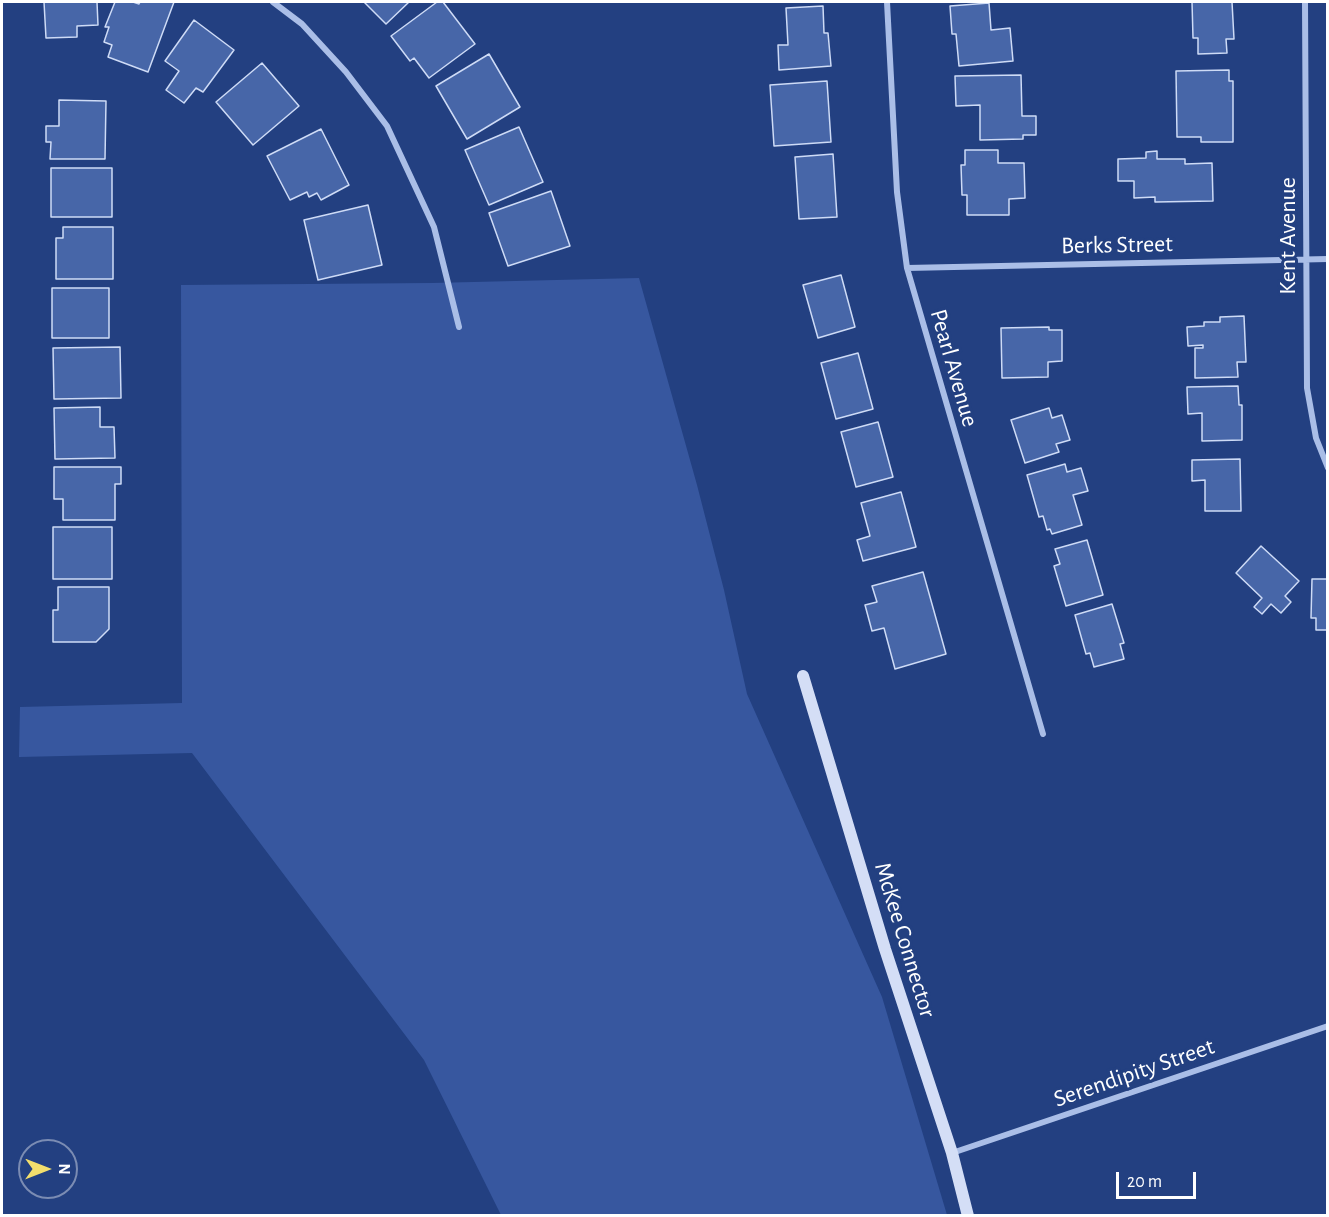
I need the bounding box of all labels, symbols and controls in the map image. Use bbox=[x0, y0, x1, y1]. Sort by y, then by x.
street label: Kent Avenue bbox=[1274, 177, 1302, 295]
street label: Berks Street bbox=[1061, 230, 1173, 260]
street label: Pearl Avenue bbox=[923, 306, 985, 430]
street label: McKee Connector bbox=[868, 859, 942, 1021]
street label: Serendipity Street bbox=[1050, 1032, 1218, 1114]
north arrow bbox=[18, 1139, 78, 1199]
scale bar bbox=[1119, 1160, 1198, 1198]
text: N bbox=[56, 1163, 72, 1175]
text: 20 m bbox=[1127, 1173, 1162, 1191]

